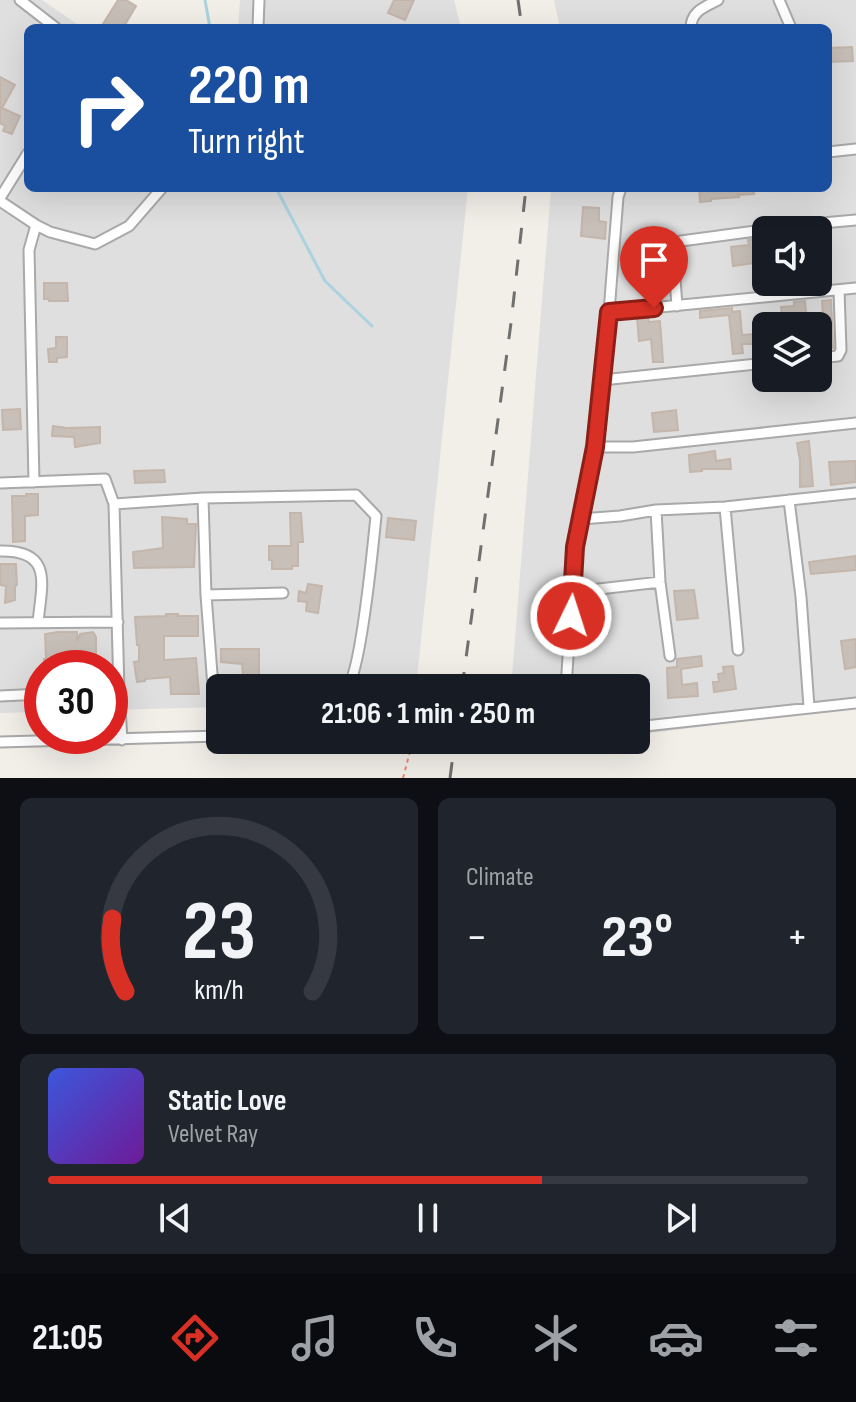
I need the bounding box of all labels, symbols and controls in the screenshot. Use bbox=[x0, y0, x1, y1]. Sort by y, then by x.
text: 220 m bbox=[188, 53, 310, 120]
icon: right bbox=[56, 56, 160, 160]
text: Turn right bbox=[188, 121, 305, 164]
map controls bbox=[752, 216, 832, 392]
button: sound bbox=[752, 216, 832, 296]
pin bbox=[620, 226, 688, 308]
icon: arrive bbox=[632, 238, 676, 282]
button: layers bbox=[752, 312, 832, 392]
position arrow bbox=[529, 574, 613, 658]
speed limit sign: 30 bbox=[24, 650, 128, 754]
text: 21:06 · 1 min · 250 m bbox=[321, 696, 535, 732]
text: Climate bbox=[466, 862, 534, 893]
text: 23 bbox=[182, 883, 256, 983]
text: 23° bbox=[601, 902, 673, 974]
text: − bbox=[466, 911, 488, 964]
text: + bbox=[786, 911, 808, 964]
text: km/h bbox=[194, 973, 244, 1008]
text: Static Love bbox=[168, 1083, 287, 1119]
text: Velvet Ray bbox=[168, 1119, 258, 1150]
icon: previous bbox=[153, 1196, 197, 1240]
icon: pause bbox=[406, 1196, 450, 1240]
icon: next bbox=[659, 1196, 703, 1240]
icon: directions bbox=[167, 1310, 223, 1366]
icon: music bbox=[287, 1310, 343, 1366]
icon: phone bbox=[407, 1310, 463, 1366]
icon: climate bbox=[528, 1310, 584, 1366]
icon: car bbox=[648, 1310, 704, 1366]
icon: filters bbox=[768, 1310, 824, 1366]
text: 21:05 bbox=[32, 1317, 103, 1360]

